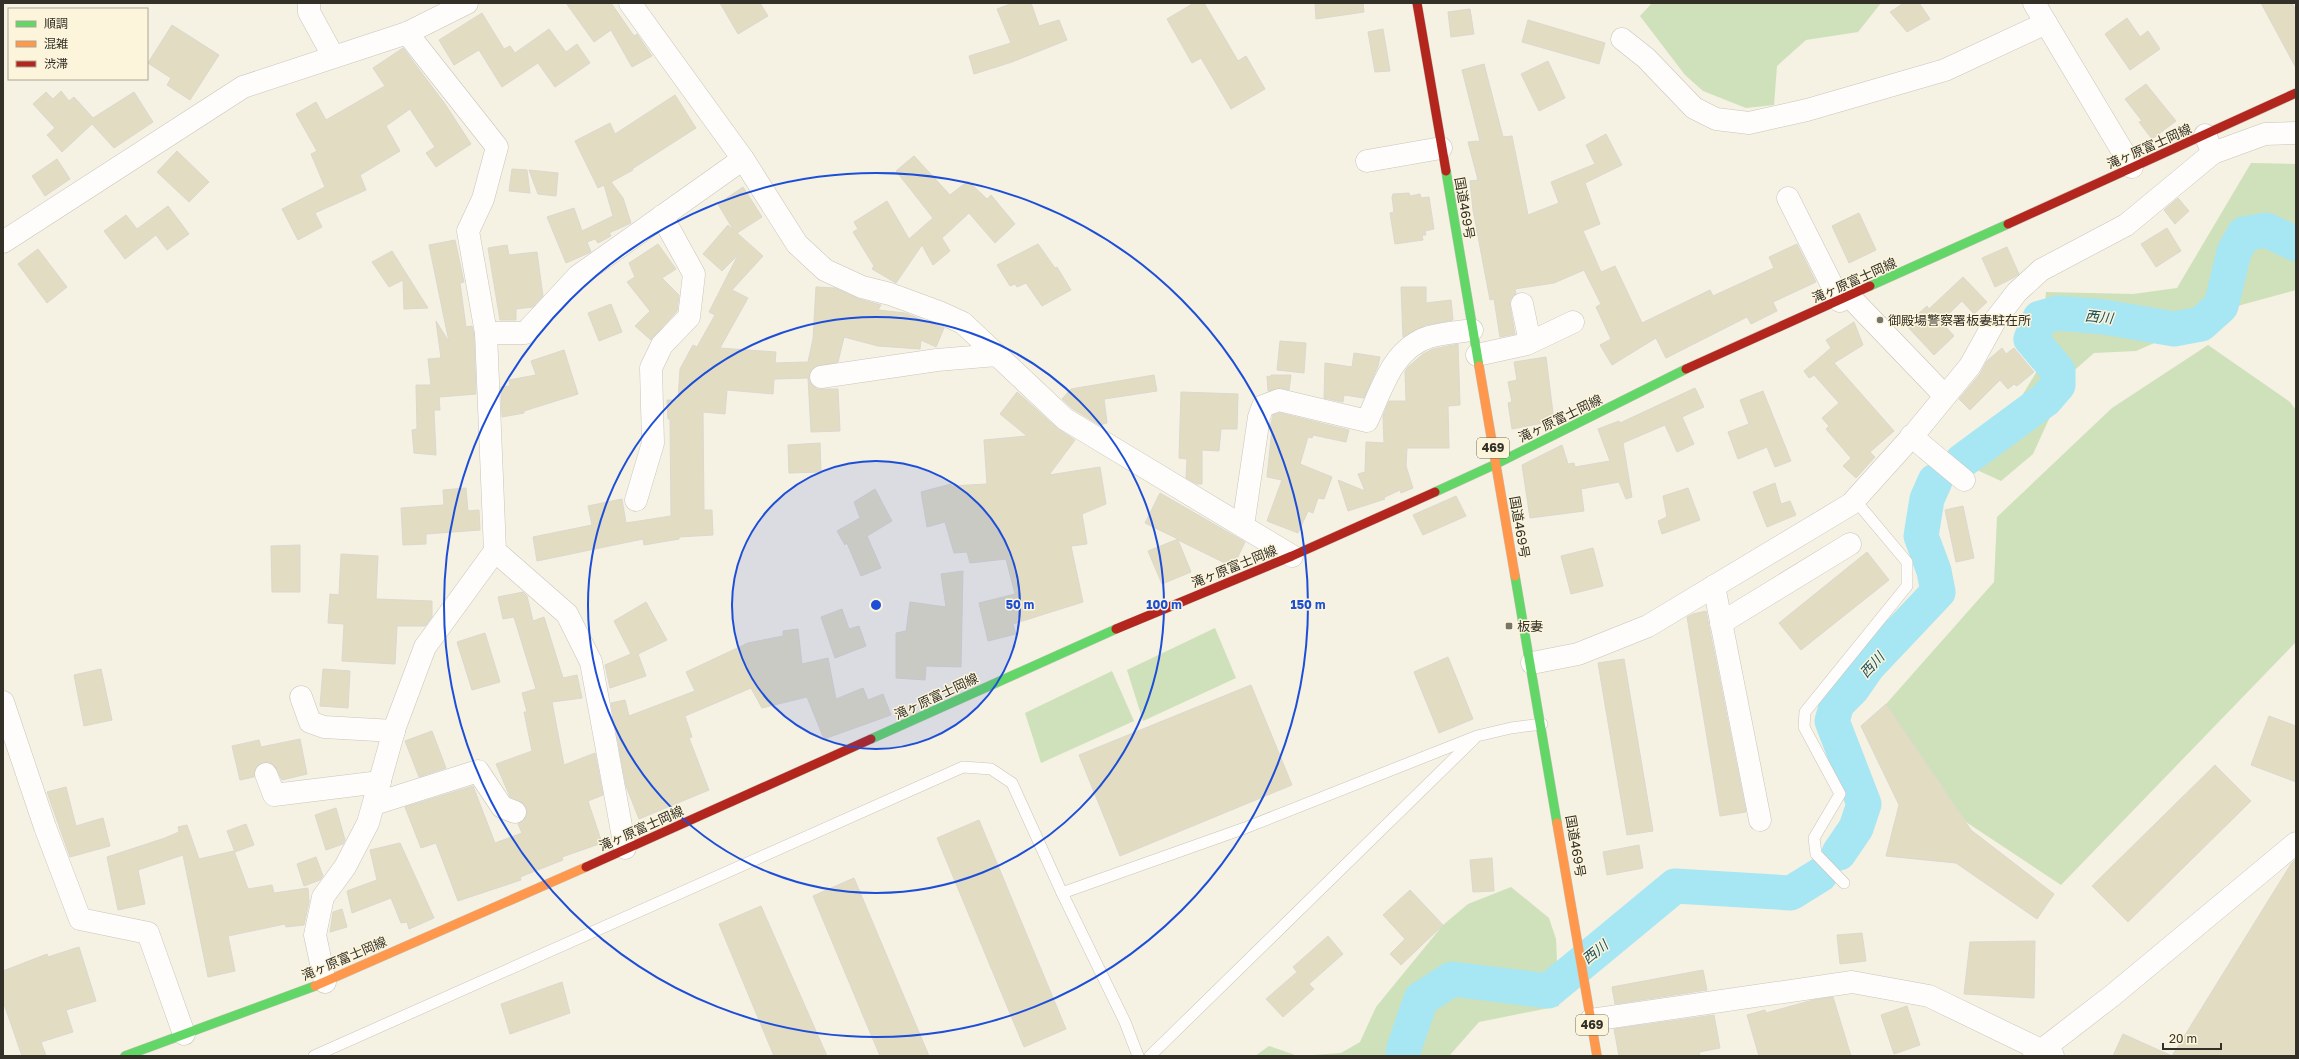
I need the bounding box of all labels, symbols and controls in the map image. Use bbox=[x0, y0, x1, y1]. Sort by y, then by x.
legend bbox=[8, 8, 148, 80]
text: 順調 bbox=[44, 16, 68, 31]
text: 混雑 bbox=[44, 36, 68, 51]
text: 渋滞 bbox=[44, 56, 68, 71]
street label: 滝ヶ原富士岡線 bbox=[2104, 120, 2194, 172]
street label: 国道469号 bbox=[1452, 176, 1478, 240]
street label: 滝ヶ原富士岡線 bbox=[1809, 254, 1899, 306]
water label: 西川 bbox=[2084, 307, 2116, 327]
place label: 御殿場警察署板妻駐在所 bbox=[1888, 312, 2031, 328]
marker: 御殿場警察署板妻駐在所 bbox=[1875, 315, 1885, 325]
street label: 滝ヶ原富士岡線 bbox=[1516, 391, 1604, 445]
road number: 469 bbox=[1477, 438, 1509, 458]
street label: 国道469号 bbox=[1507, 495, 1533, 559]
street label: 滝ヶ原富士岡線 bbox=[1189, 542, 1279, 590]
text: 50 m bbox=[1006, 597, 1034, 612]
text: 100 m bbox=[1146, 597, 1182, 612]
text: 150 m bbox=[1291, 597, 1325, 612]
centre of rings bbox=[869, 598, 883, 612]
place label: 板妻 bbox=[1517, 618, 1543, 634]
marker: 板妻 bbox=[1504, 621, 1514, 631]
water label: 西川 bbox=[1856, 647, 1889, 681]
street label: 滝ヶ原富士岡線 bbox=[891, 670, 981, 722]
street label: 滝ヶ原富士岡線 bbox=[596, 802, 686, 854]
street label: 国道469号 bbox=[1563, 814, 1589, 878]
street label: 滝ヶ原富士岡線 bbox=[299, 933, 389, 983]
water label: 西川 bbox=[1578, 935, 1612, 967]
road number: 469 bbox=[1576, 1015, 1608, 1035]
scale bar bbox=[2163, 1025, 2221, 1051]
text: 20 m bbox=[2169, 1031, 2197, 1046]

